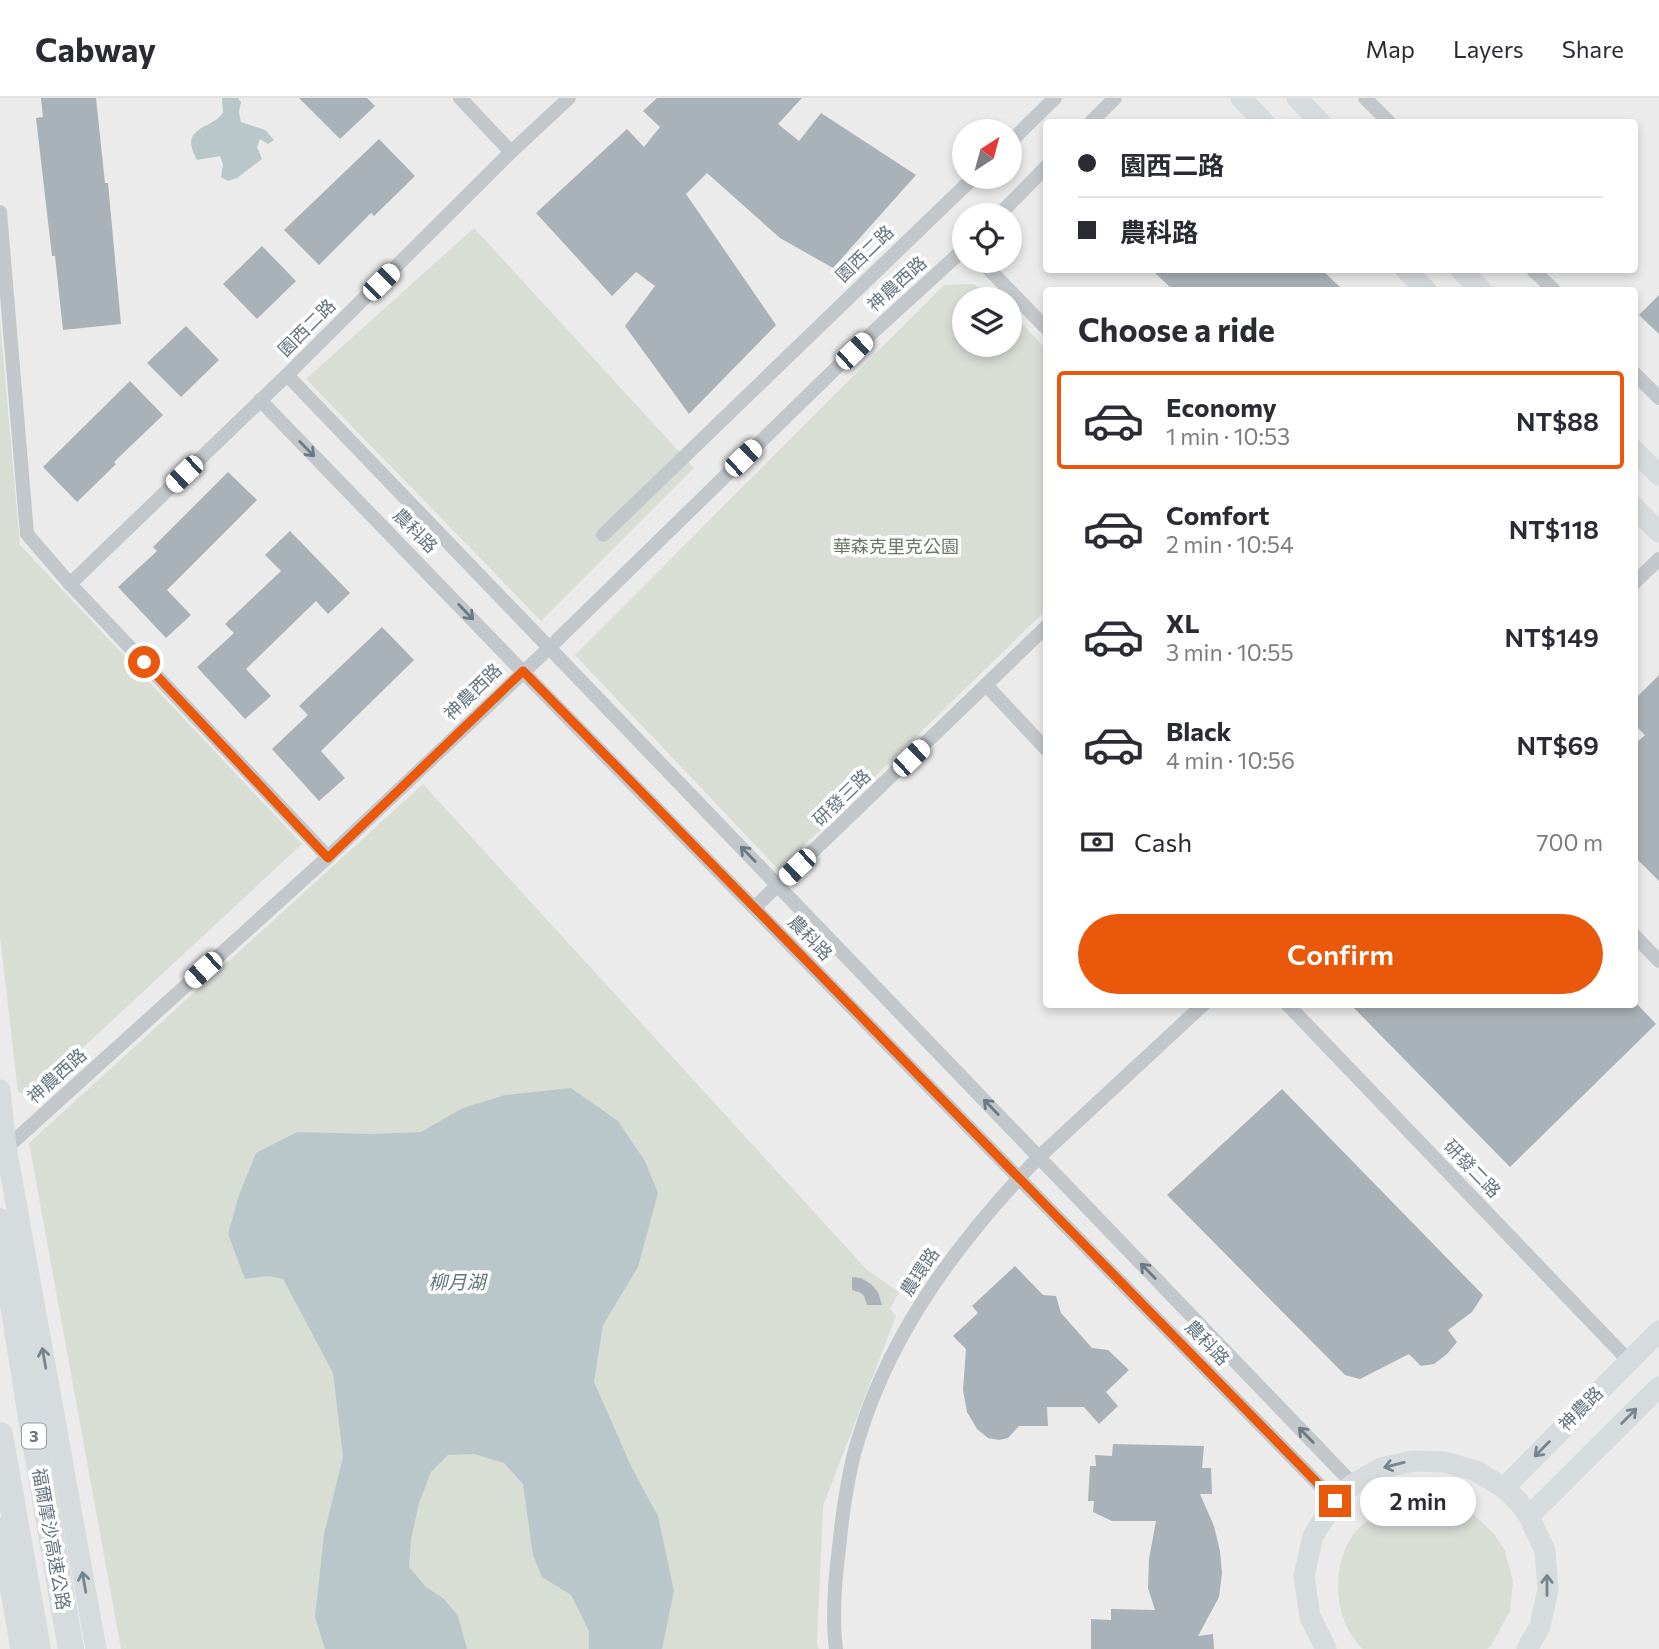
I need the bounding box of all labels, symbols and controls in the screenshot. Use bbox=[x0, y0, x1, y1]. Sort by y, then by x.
text: Cabway bbox=[35, 28, 156, 69]
text: Map bbox=[1366, 34, 1415, 63]
text: Layers bbox=[1453, 34, 1524, 63]
text: Share bbox=[1562, 34, 1624, 63]
north arrow bbox=[952, 119, 1022, 189]
map controls bbox=[952, 119, 1022, 357]
text: 園西二路 bbox=[1120, 149, 1224, 180]
button: locate bbox=[952, 203, 1022, 273]
text: 農科路 bbox=[1120, 216, 1198, 247]
street label: 園西二路 bbox=[831, 220, 898, 286]
street label: 神農西路 bbox=[862, 251, 930, 316]
car bbox=[359, 260, 404, 304]
button: layers bbox=[952, 287, 1022, 357]
street label: 園西二路 bbox=[273, 294, 340, 361]
text: Choose a ride bbox=[1078, 309, 1275, 349]
car bbox=[832, 329, 877, 373]
icon: car bbox=[1082, 389, 1145, 452]
text: Economy bbox=[1166, 391, 1277, 422]
text: NT$88 bbox=[1516, 405, 1599, 436]
text: 1 min · 10:53 bbox=[1166, 422, 1290, 450]
car bbox=[721, 436, 766, 480]
one-way arrow bbox=[298, 440, 315, 457]
car bbox=[162, 452, 207, 496]
icon: car bbox=[1082, 497, 1145, 560]
text: Comfort bbox=[1166, 499, 1269, 530]
street label: 農科路 bbox=[389, 503, 443, 557]
text: NT$118 bbox=[1509, 513, 1599, 544]
text: 2 min · 10:54 bbox=[1166, 530, 1294, 558]
park label: 華森克里克公園 bbox=[833, 535, 959, 557]
one-way arrow bbox=[457, 603, 474, 620]
icon: car bbox=[1082, 605, 1145, 668]
text: XL bbox=[1166, 607, 1200, 638]
text: NT$149 bbox=[1505, 621, 1599, 652]
text: 3 min · 10:55 bbox=[1166, 638, 1294, 666]
route start bbox=[128, 646, 160, 678]
street label: 神農西路 bbox=[439, 658, 506, 724]
icon: car bbox=[1082, 713, 1145, 776]
text: Black bbox=[1166, 715, 1232, 746]
text: NT$69 bbox=[1516, 729, 1599, 760]
car bbox=[889, 736, 934, 780]
text: 4 min · 10:56 bbox=[1166, 746, 1295, 774]
street label: 研發三路 bbox=[808, 764, 875, 830]
icon: cash bbox=[1078, 823, 1116, 861]
text: Cash bbox=[1134, 826, 1192, 857]
text: 700 m bbox=[1536, 828, 1603, 856]
car bbox=[775, 845, 820, 889]
one-way arrow bbox=[740, 846, 757, 863]
street label: 農科路 bbox=[784, 910, 837, 964]
button: Confirm bbox=[1078, 914, 1603, 994]
car bbox=[181, 948, 226, 992]
street label: 神農西路 bbox=[22, 1043, 90, 1108]
one-way arrow bbox=[982, 1099, 999, 1116]
street label: 研發二路 bbox=[1440, 1135, 1506, 1202]
street label: 農環路 bbox=[895, 1243, 943, 1300]
one-way arrow bbox=[1140, 1263, 1157, 1280]
water label: 柳月湖 bbox=[428, 1270, 488, 1293]
street label: 農科路 bbox=[1181, 1315, 1234, 1369]
one-way arrow bbox=[37, 1347, 50, 1370]
street label: 神農路 bbox=[1553, 1381, 1607, 1435]
one-way arrow bbox=[1621, 1408, 1638, 1425]
road number: 3 bbox=[22, 1424, 46, 1448]
one-way arrow bbox=[1297, 1427, 1314, 1444]
one-way arrow bbox=[1533, 1440, 1550, 1457]
one-way arrow bbox=[1383, 1459, 1406, 1472]
street label: 福爾摩沙高速公路 bbox=[29, 1466, 75, 1612]
callout: 2 min bbox=[1360, 1476, 1475, 1526]
route end bbox=[1319, 1485, 1351, 1517]
text: 2 min bbox=[1390, 1487, 1446, 1515]
one-way arrow bbox=[77, 1571, 90, 1594]
one-way arrow bbox=[1540, 1574, 1554, 1597]

